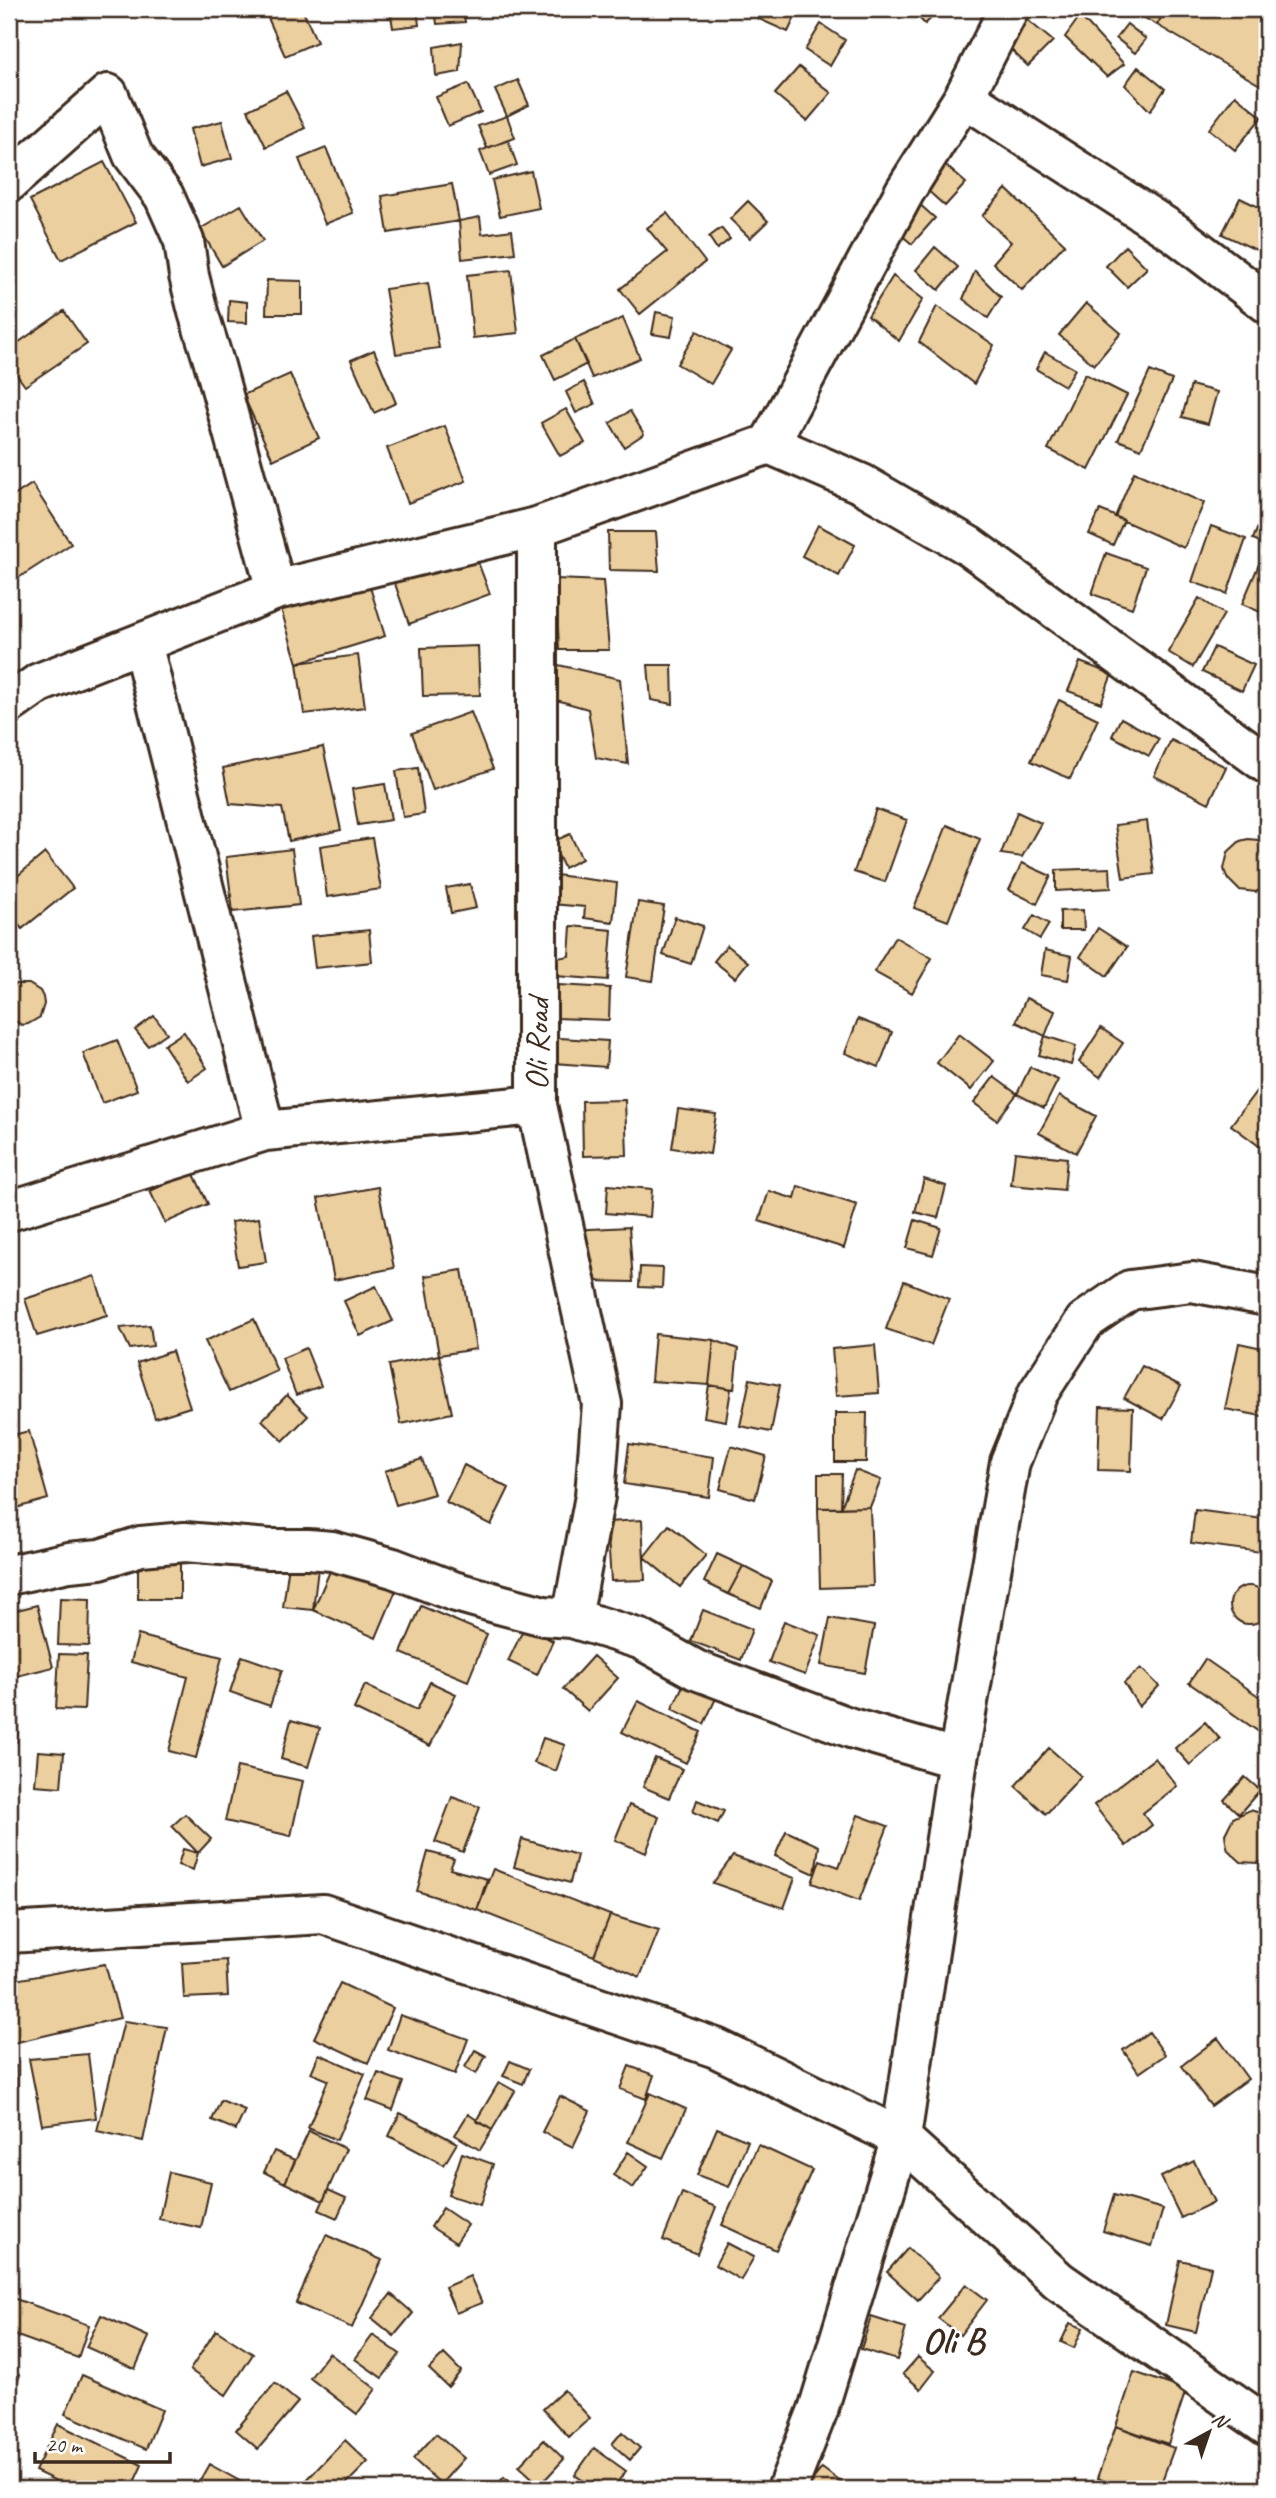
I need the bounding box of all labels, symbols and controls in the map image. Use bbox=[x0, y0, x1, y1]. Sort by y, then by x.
street label: Oli Road bbox=[515, 992, 559, 1091]
district label: Oli B bbox=[922, 2317, 986, 2364]
north arrow bbox=[1174, 2396, 1244, 2466]
text: N bbox=[1207, 2407, 1234, 2435]
scale bar bbox=[35, 2421, 170, 2465]
text: 20 m bbox=[46, 2432, 84, 2458]

